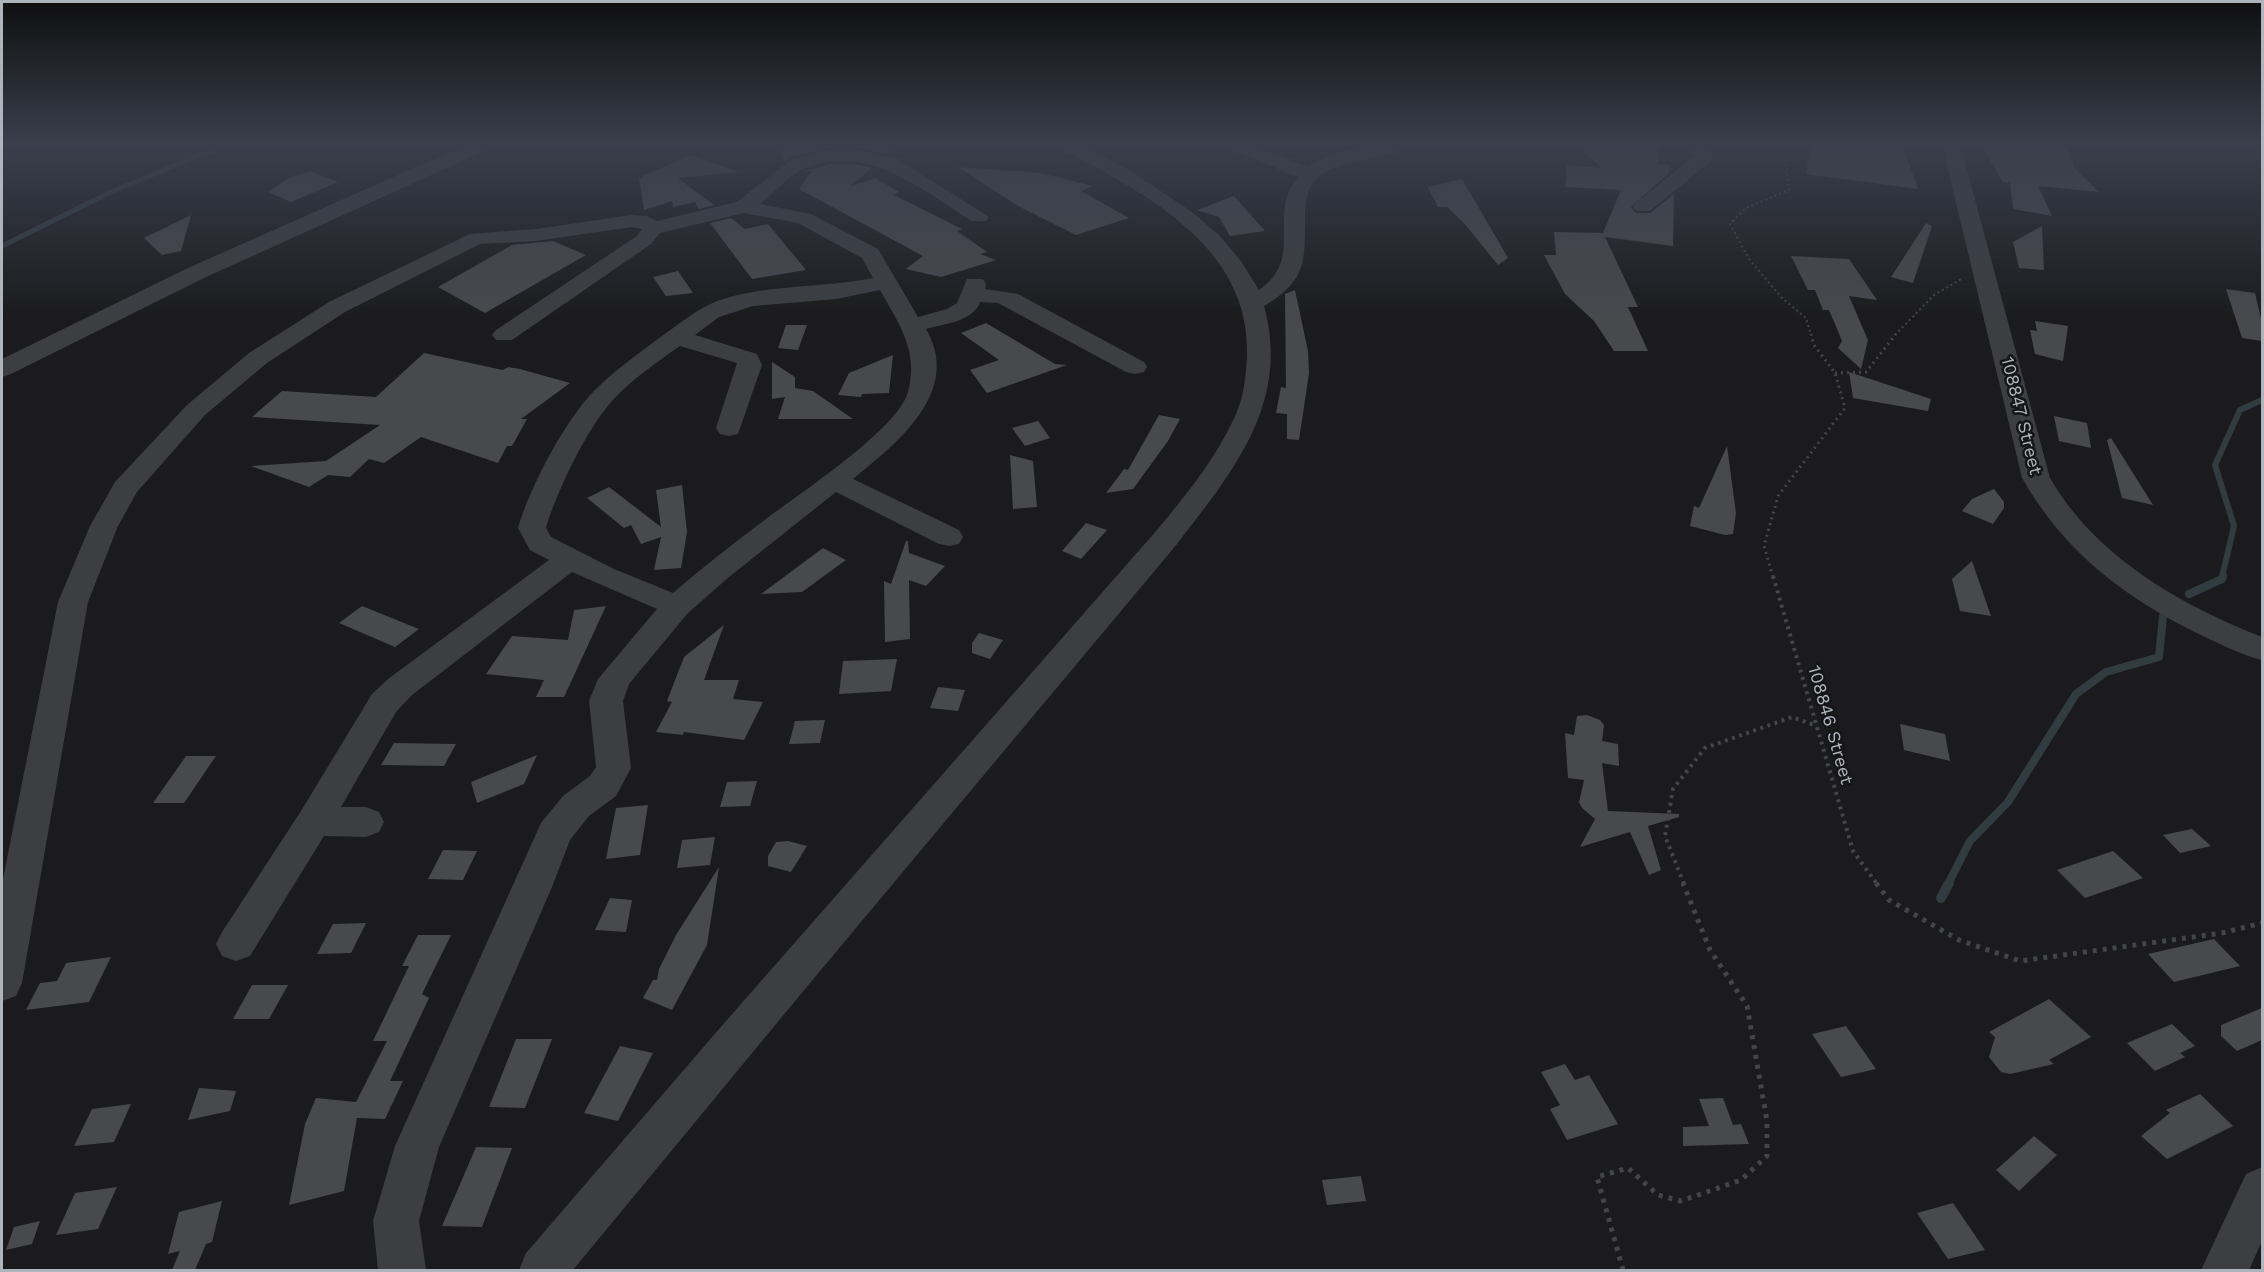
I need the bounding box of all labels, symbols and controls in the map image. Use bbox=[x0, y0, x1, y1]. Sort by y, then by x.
street label: 108847 Street bbox=[1996, 355, 2046, 477]
street label: 108846 Street bbox=[1803, 663, 1857, 787]

